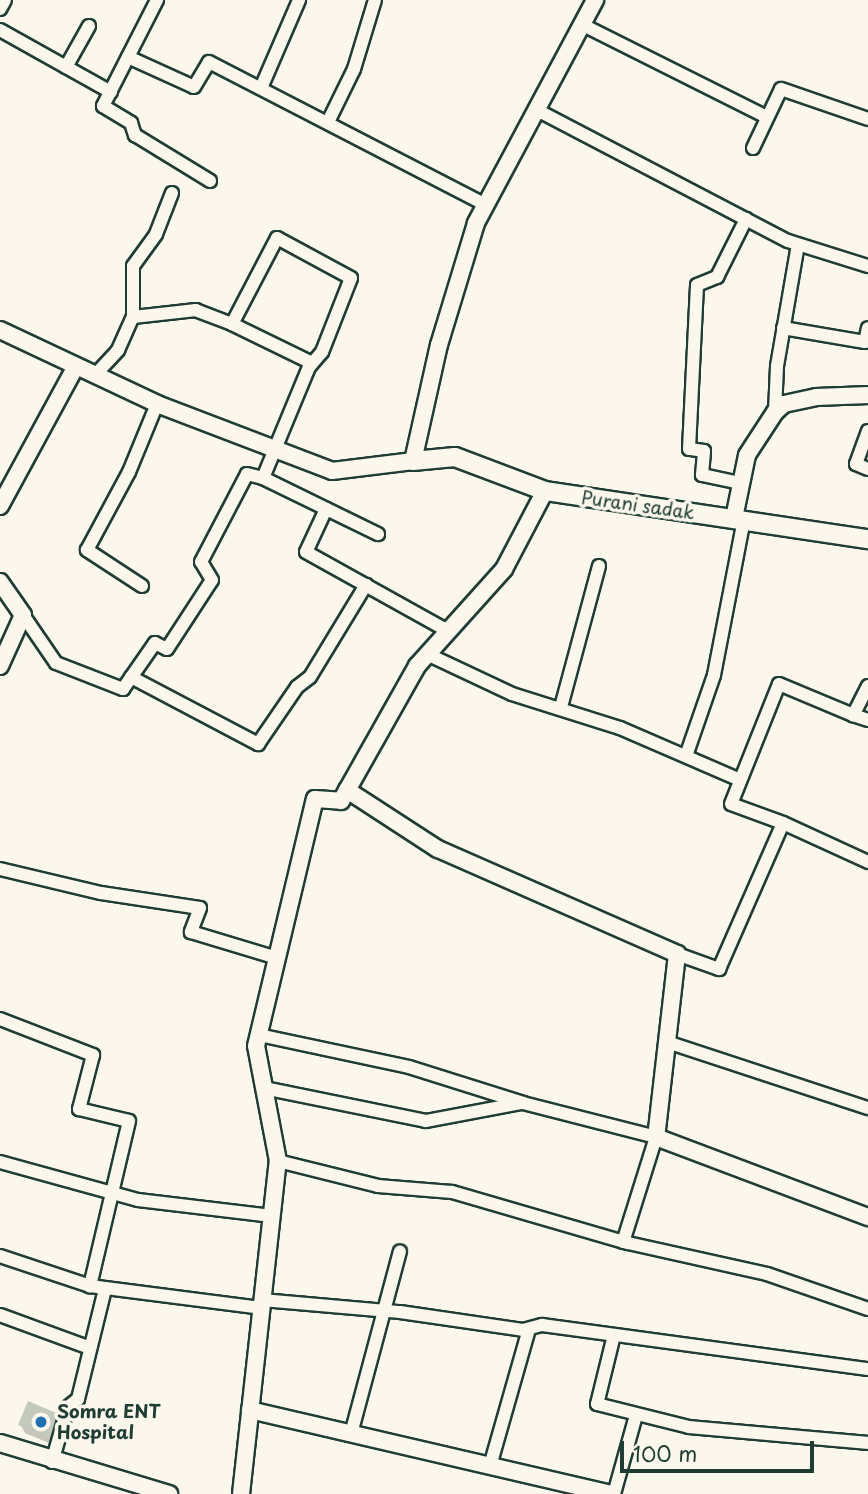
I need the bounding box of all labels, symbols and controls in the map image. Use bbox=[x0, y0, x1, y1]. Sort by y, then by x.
street label: Purani sadak bbox=[580, 486, 696, 524]
place label: Somra ENT Hospital bbox=[57, 1401, 161, 1444]
marker: Somra ENT Hospital bbox=[31, 1412, 51, 1432]
scale bar bbox=[623, 1428, 817, 1472]
text: 100 m bbox=[633, 1437, 697, 1469]

